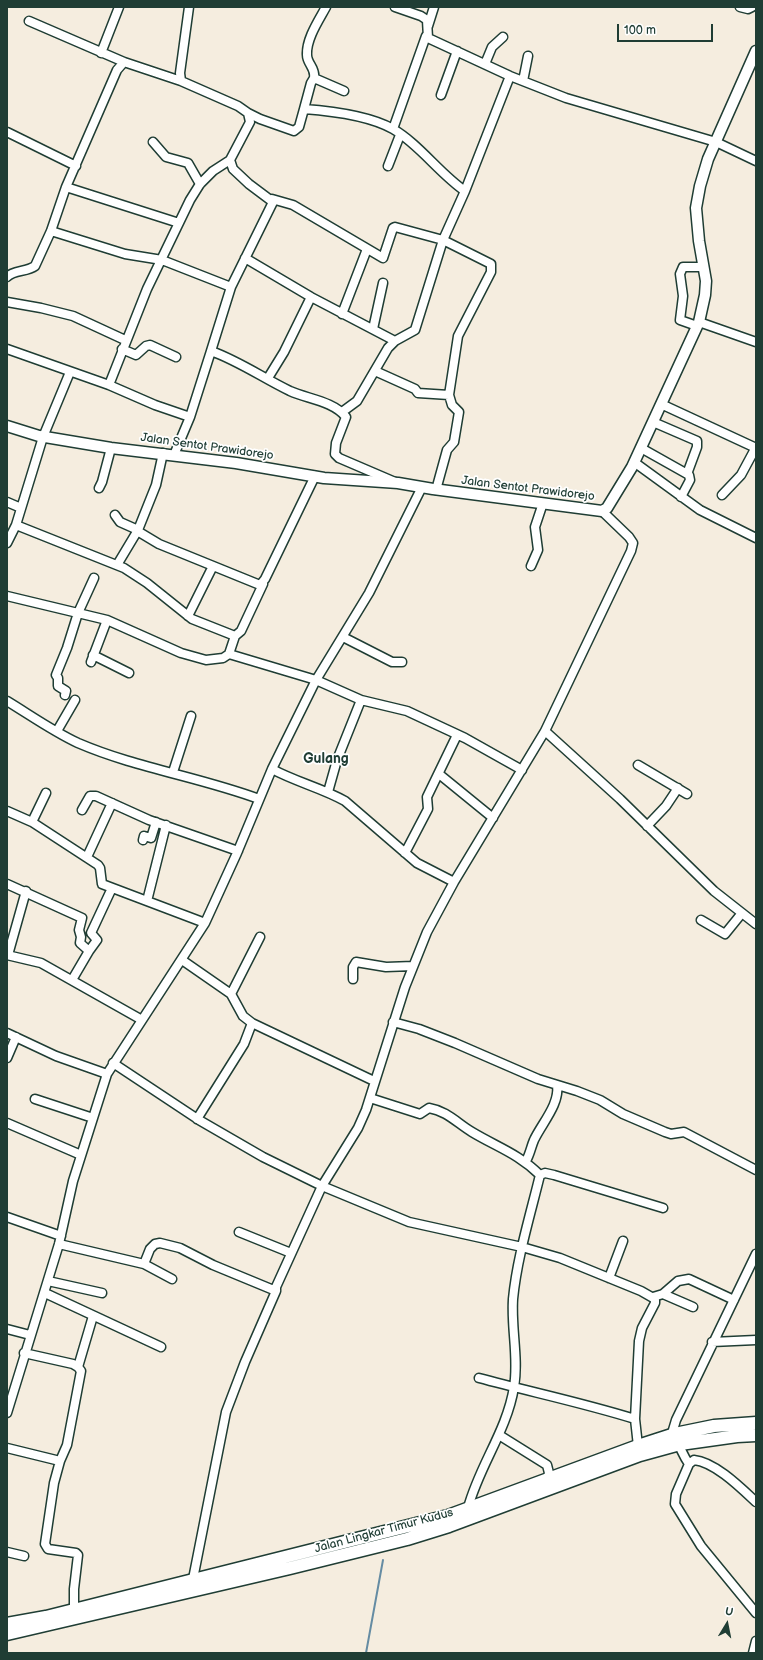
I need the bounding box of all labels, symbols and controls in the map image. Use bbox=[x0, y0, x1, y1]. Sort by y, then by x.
scale bar bbox=[619, 16, 715, 42]
text: 100 m bbox=[624, 23, 656, 38]
street label: Jalan Sentot Prawidorejo bbox=[140, 431, 274, 463]
street label: Jalan Sentot Prawidorejo bbox=[461, 474, 595, 504]
district label: Gulang bbox=[303, 751, 349, 767]
street label: Jalan Lingkar Timur Kudus bbox=[313, 1506, 455, 1556]
north arrow bbox=[707, 1604, 747, 1644]
text: U bbox=[724, 1605, 734, 1619]

